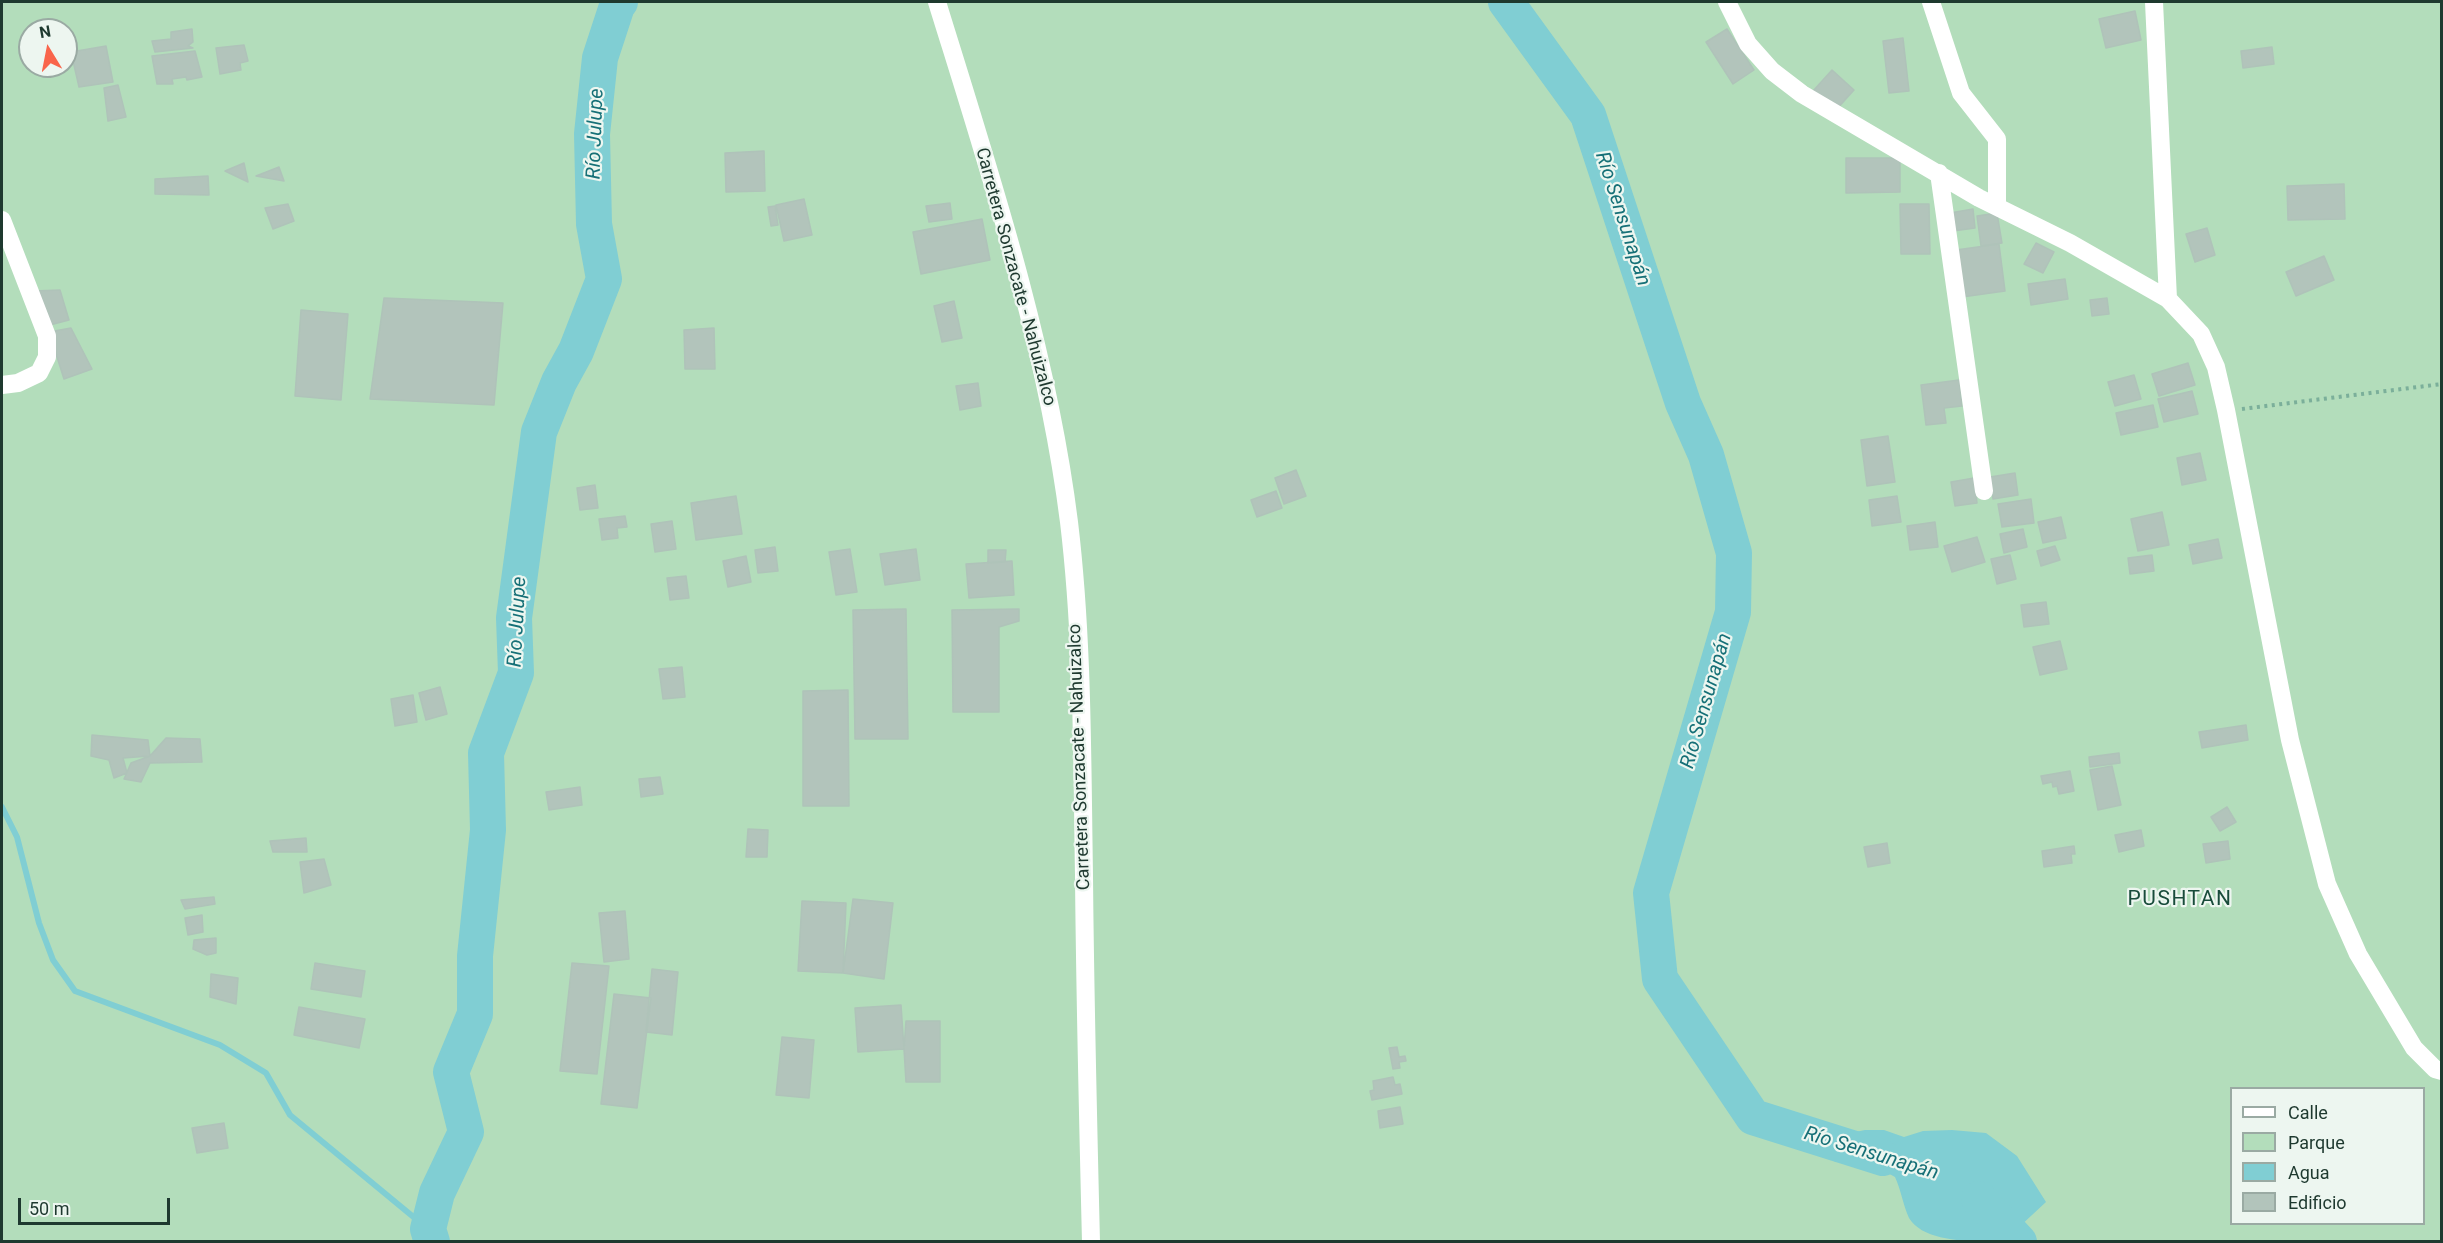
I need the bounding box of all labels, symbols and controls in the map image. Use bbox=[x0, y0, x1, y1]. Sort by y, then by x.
north arrow bbox=[18, 18, 78, 78]
text: N bbox=[38, 21, 52, 42]
water label: Río Julupe bbox=[582, 88, 610, 180]
street label: Carretera Sonzacate - Nahuizalco bbox=[970, 146, 1060, 408]
water label: Río Sensunapán bbox=[1589, 149, 1655, 289]
water label: Río Julupe bbox=[504, 576, 532, 668]
street label: Carretera Sonzacate - Nahuizalco bbox=[1065, 624, 1095, 890]
water label: Río Sensunapán bbox=[1676, 631, 1738, 771]
district label: PUSHTAN bbox=[2128, 887, 2232, 913]
legend bbox=[2230, 1087, 2425, 1225]
text: Calle bbox=[2288, 1102, 2328, 1123]
water label: Río Sensunapán bbox=[1801, 1122, 1941, 1186]
text: Parque bbox=[2288, 1132, 2345, 1153]
text: Agua bbox=[2288, 1162, 2330, 1183]
scale bar bbox=[21, 1186, 172, 1224]
text: Edificio bbox=[2288, 1192, 2347, 1213]
text: 50 m bbox=[29, 1198, 69, 1219]

